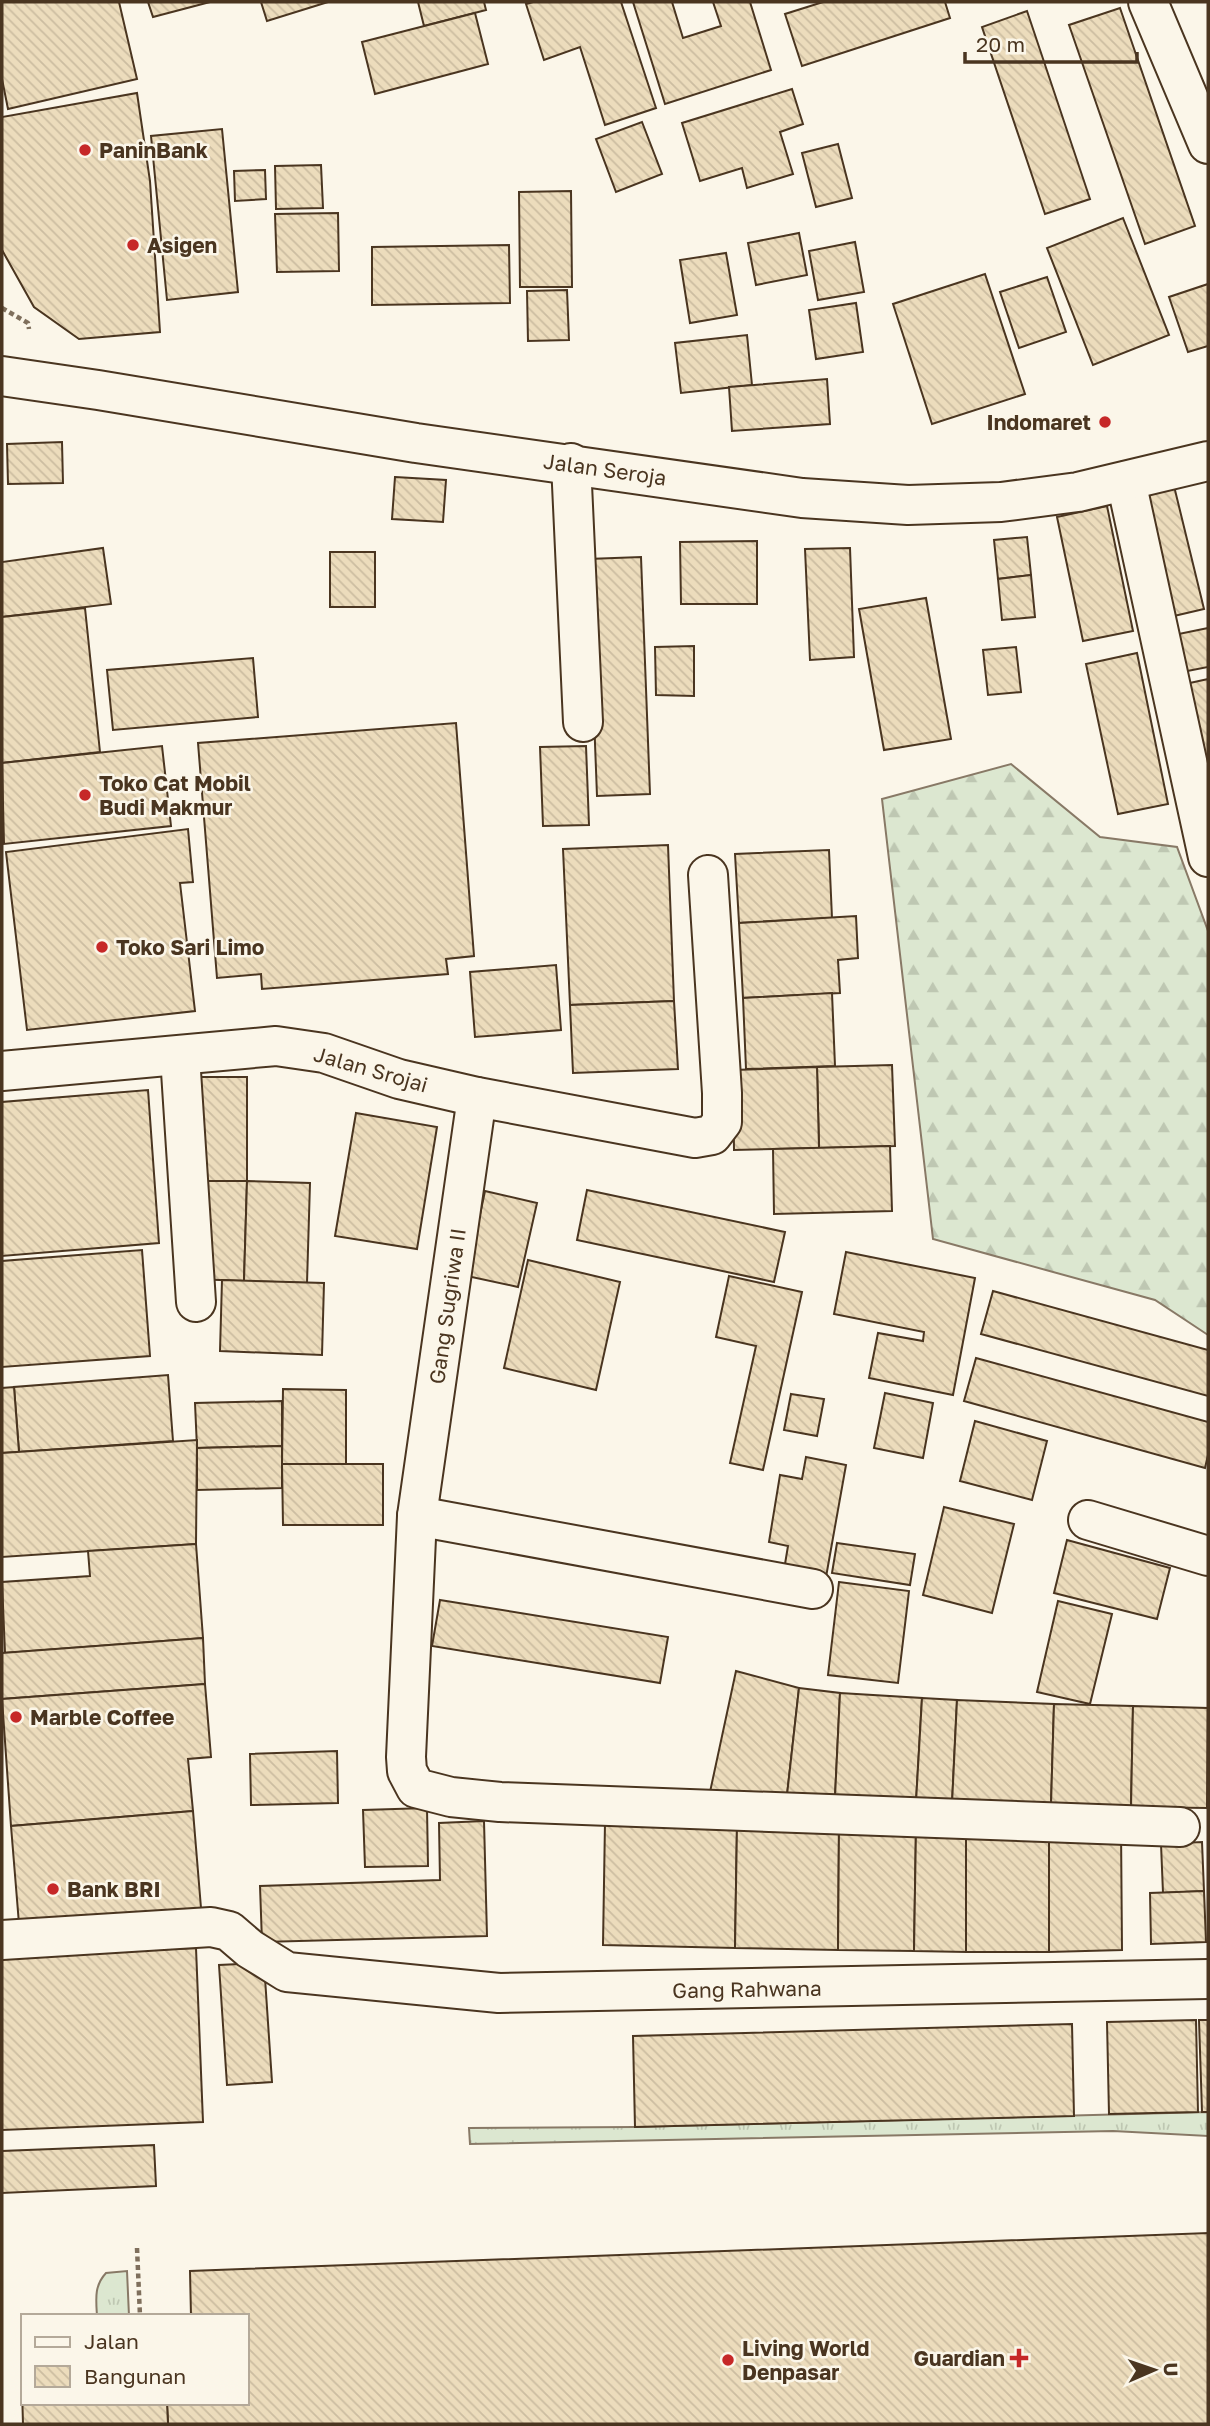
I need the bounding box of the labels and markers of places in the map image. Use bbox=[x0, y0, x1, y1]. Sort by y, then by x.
place label: PaninBank bbox=[99, 137, 208, 163]
marker: PaninBank bbox=[77, 142, 93, 158]
place label: Asigen bbox=[147, 232, 217, 258]
marker: Asigen bbox=[125, 237, 141, 253]
place label: Indomaret bbox=[987, 409, 1091, 435]
marker: Indomaret bbox=[1097, 414, 1113, 430]
place label: Toko Cat Mobil Budi Makmur bbox=[99, 770, 251, 820]
marker: Toko Cat Mobil Budi Makmur bbox=[77, 787, 93, 803]
place label: Toko Sari Limo bbox=[116, 934, 264, 960]
marker: Toko Sari Limo bbox=[94, 939, 110, 955]
place label: Marble Coffee bbox=[30, 1704, 174, 1730]
marker: Marble Coffee bbox=[8, 1709, 24, 1725]
place label: Bank BRI bbox=[67, 1876, 161, 1902]
marker: Bank BRI bbox=[45, 1881, 61, 1897]
place label: Living World Denpasar bbox=[742, 2335, 870, 2385]
place label: Guardian bbox=[913, 2345, 1005, 2371]
marker: Guardian bbox=[1011, 2350, 1027, 2366]
marker: Living World Denpasar bbox=[720, 2352, 736, 2368]

